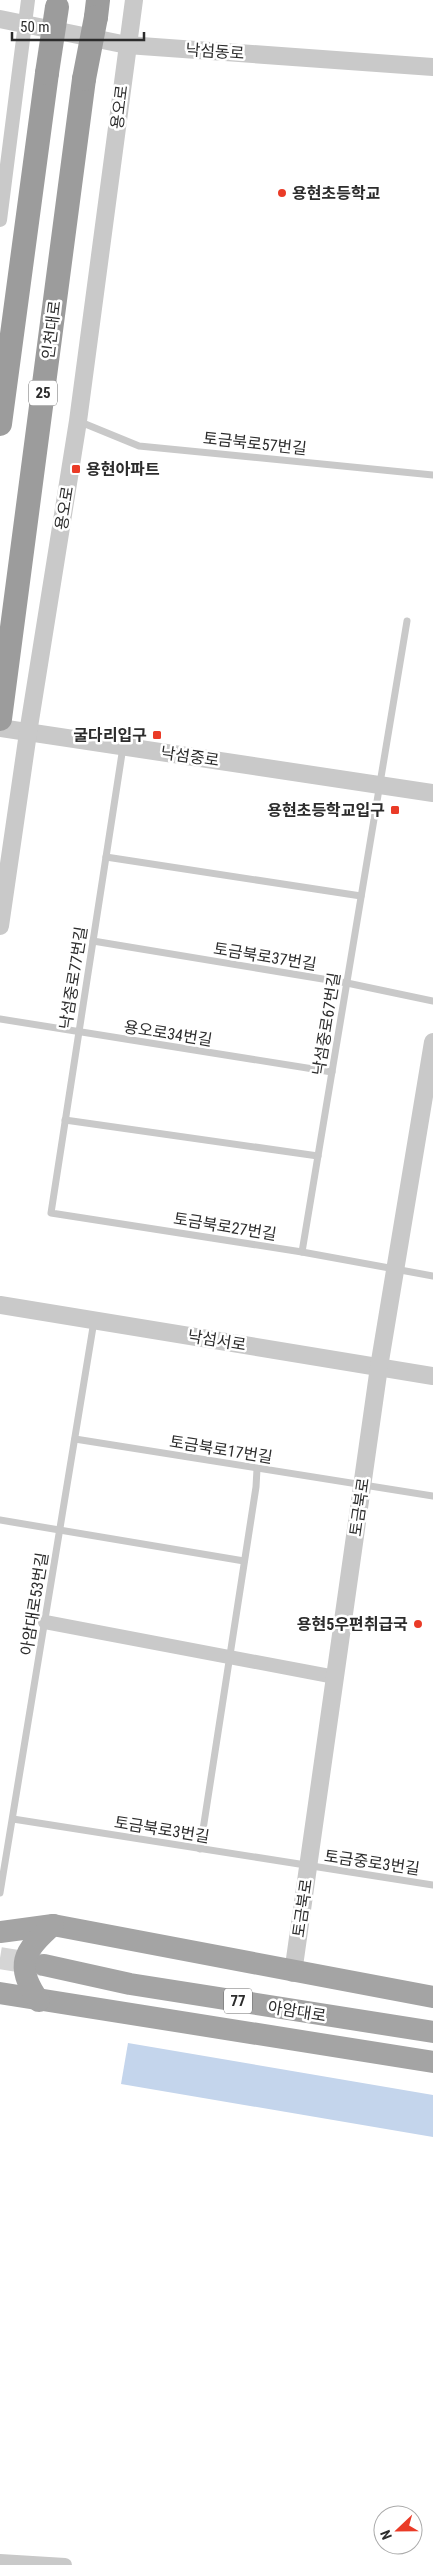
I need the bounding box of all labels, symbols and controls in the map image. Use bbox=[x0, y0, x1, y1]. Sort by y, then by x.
scale bar bbox=[12, 10, 145, 42]
text: 50 m bbox=[20, 18, 50, 36]
street label: 낙섬동로 bbox=[185, 40, 245, 63]
street label: 용오로 bbox=[107, 84, 132, 130]
place label: 용현초등학교 bbox=[292, 184, 381, 203]
marker: 용현초등학교 bbox=[276, 187, 288, 199]
street label: 인천대로 bbox=[38, 299, 65, 360]
road number: 25 bbox=[29, 380, 57, 406]
street label: 토금북로57번길 bbox=[202, 429, 308, 458]
place label: 용현아파트 bbox=[86, 460, 160, 479]
marker: 용현아파트 bbox=[70, 463, 82, 475]
street label: 용오로 bbox=[52, 485, 77, 531]
place label: 굴다리입구 bbox=[73, 726, 147, 745]
marker: 굴다리입구 bbox=[151, 729, 163, 741]
street label: 낙섬중로 bbox=[159, 743, 221, 770]
place label: 용현초등학교입구 bbox=[267, 801, 385, 820]
marker: 용현초등학교입구 bbox=[389, 804, 401, 816]
street label: 낙섬중로77번길 bbox=[56, 925, 91, 1031]
street label: 토금북로37번길 bbox=[212, 939, 318, 974]
street label: 낙섬중로67번길 bbox=[309, 971, 344, 1077]
street label: 용오로34번길 bbox=[122, 1017, 214, 1050]
street label: 토금북로27번길 bbox=[172, 1209, 278, 1244]
street label: 낙섬서로 bbox=[186, 1327, 248, 1355]
street label: 토금북로17번길 bbox=[168, 1432, 274, 1467]
street label: 토금북로 bbox=[346, 1476, 373, 1538]
street label: 아암대로53번길 bbox=[17, 1551, 52, 1657]
place label: 용현5우편취급국 bbox=[297, 1615, 408, 1634]
marker: 용현5우편취급국 bbox=[412, 1618, 424, 1630]
street label: 토금북로3번길 bbox=[113, 1813, 211, 1846]
street label: 토금중로3번길 bbox=[323, 1846, 421, 1879]
street label: 토금북로 bbox=[289, 1877, 316, 1939]
road number: 77 bbox=[224, 1988, 252, 2014]
street label: 아암대로 bbox=[266, 1998, 328, 2026]
north arrow bbox=[373, 2505, 423, 2555]
text: N bbox=[377, 2528, 395, 2542]

